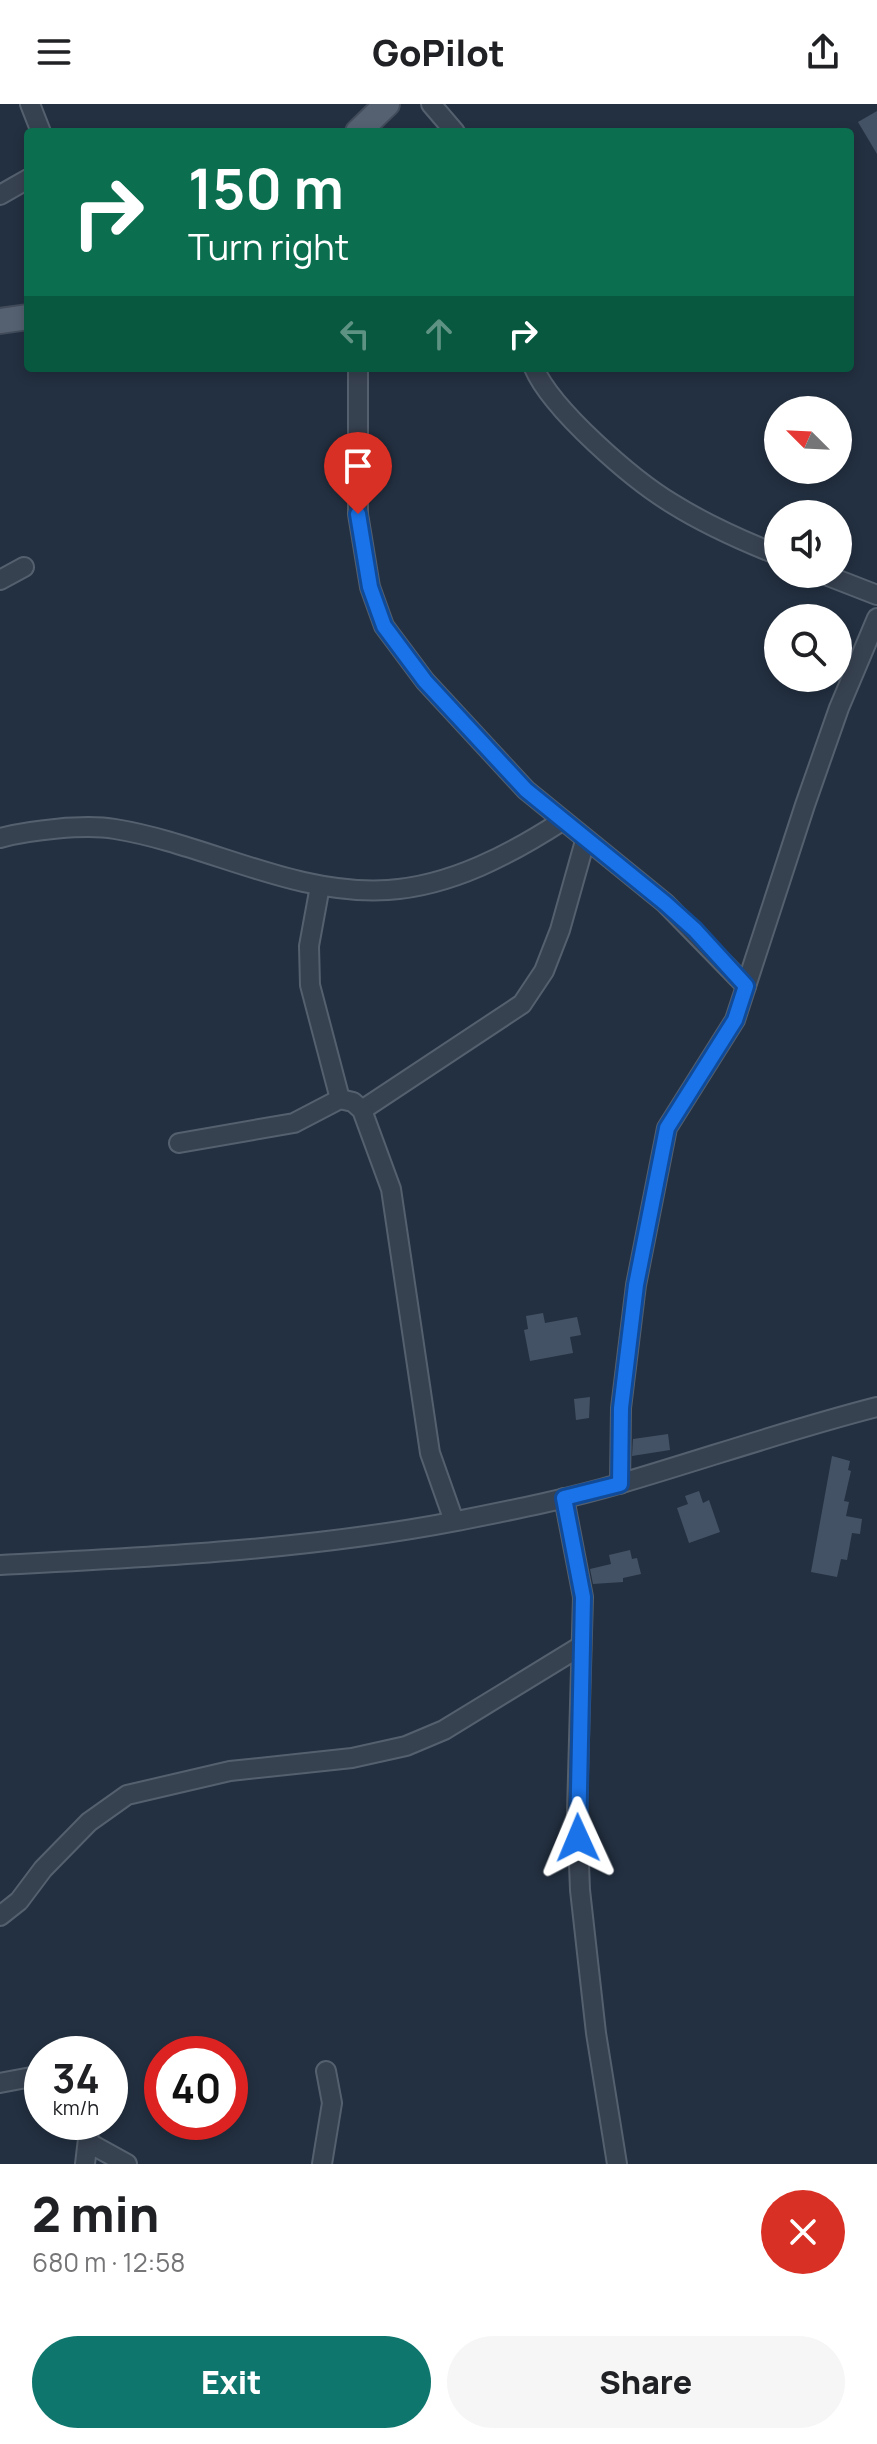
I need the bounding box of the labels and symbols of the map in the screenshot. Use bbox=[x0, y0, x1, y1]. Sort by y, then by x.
north arrow bbox=[764, 396, 852, 484]
pin bbox=[324, 432, 392, 514]
position arrow bbox=[536, 1796, 620, 1880]
speed limit sign: 40 bbox=[144, 2036, 248, 2140]

